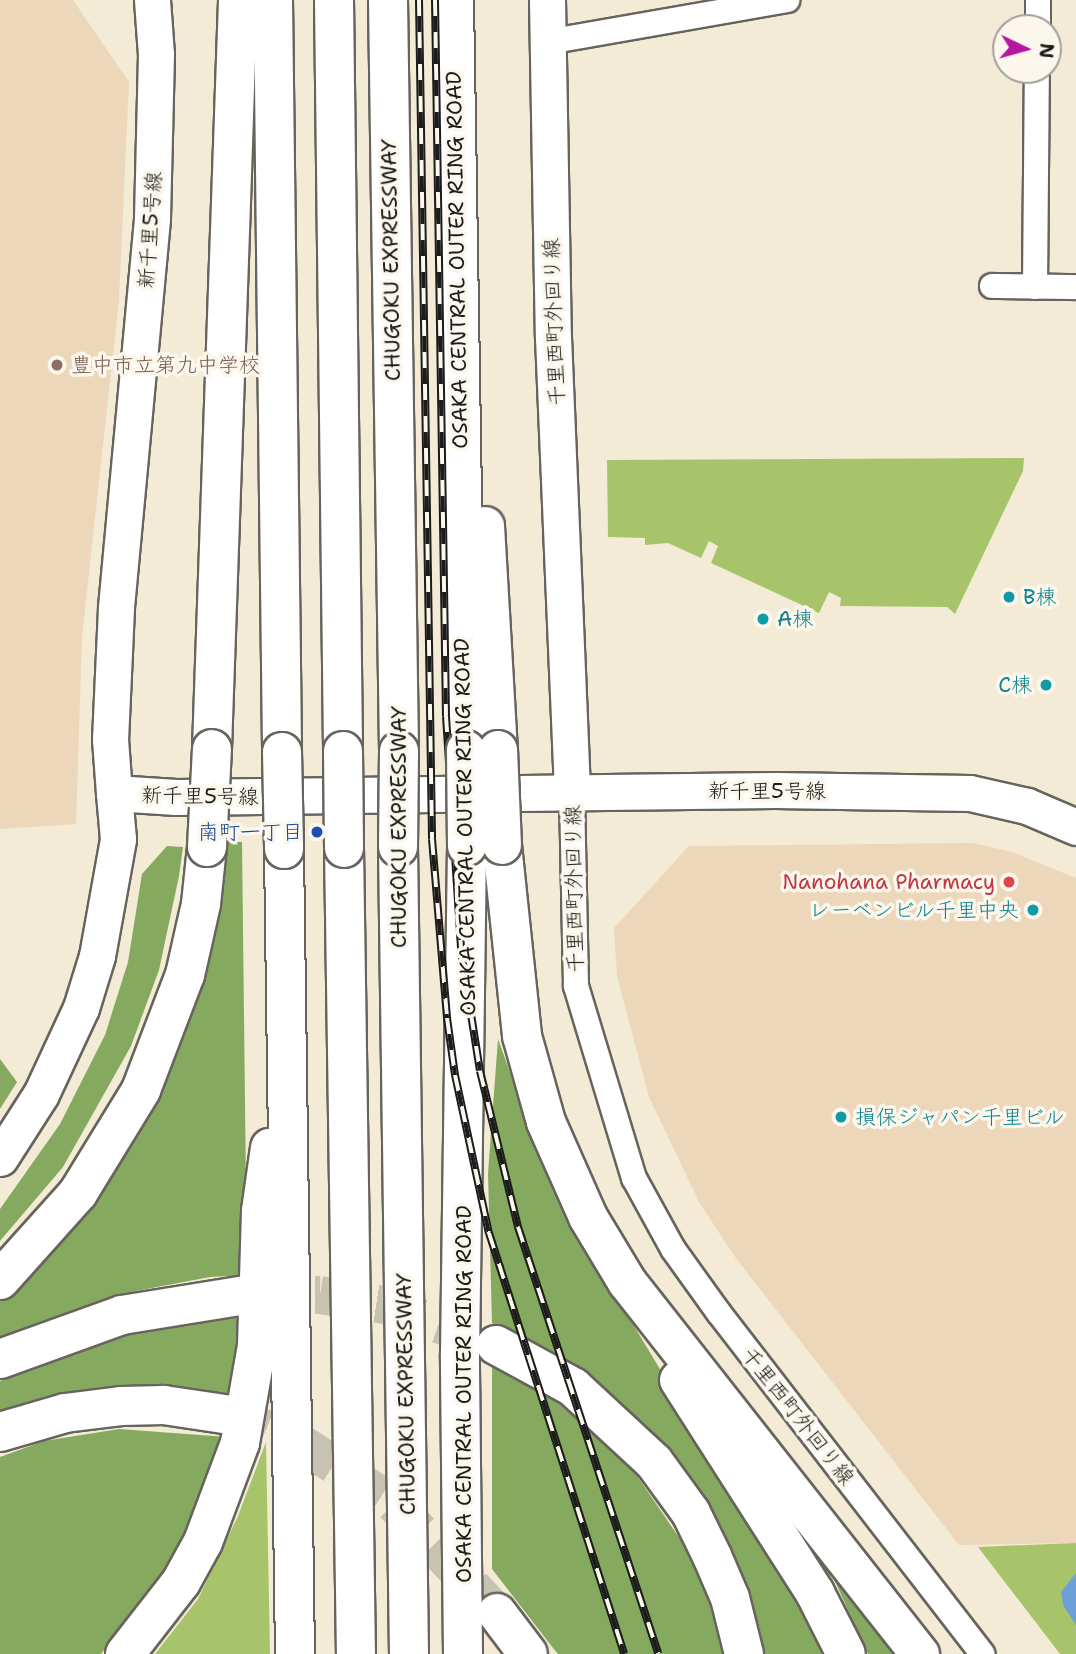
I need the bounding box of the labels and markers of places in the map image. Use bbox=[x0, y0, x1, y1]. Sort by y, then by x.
place label: 豊中市立第九中学校 bbox=[71, 352, 260, 378]
marker: 豊中市立第九中学校 bbox=[49, 357, 65, 373]
place label: B棟 bbox=[1023, 584, 1056, 610]
marker: B棟 bbox=[1001, 589, 1017, 605]
place label: A棟 bbox=[777, 606, 813, 632]
marker: A棟 bbox=[755, 611, 771, 627]
place label: C棟 bbox=[998, 672, 1032, 698]
marker: C棟 bbox=[1038, 677, 1054, 693]
place label: 南町一丁目 bbox=[198, 819, 303, 845]
marker: 南町一丁目 bbox=[309, 824, 325, 840]
place label: Nanohana Pharmacy bbox=[782, 869, 995, 895]
marker: Nanohana Pharmacy bbox=[1001, 874, 1017, 890]
place label: レーベンビル千里中央 bbox=[808, 897, 1019, 923]
marker: レーベンビル千里中央 bbox=[1025, 902, 1041, 918]
place label: 損保ジャパン千里ビル bbox=[855, 1104, 1065, 1130]
marker: 損保ジャパン千里ビル bbox=[833, 1109, 849, 1125]

